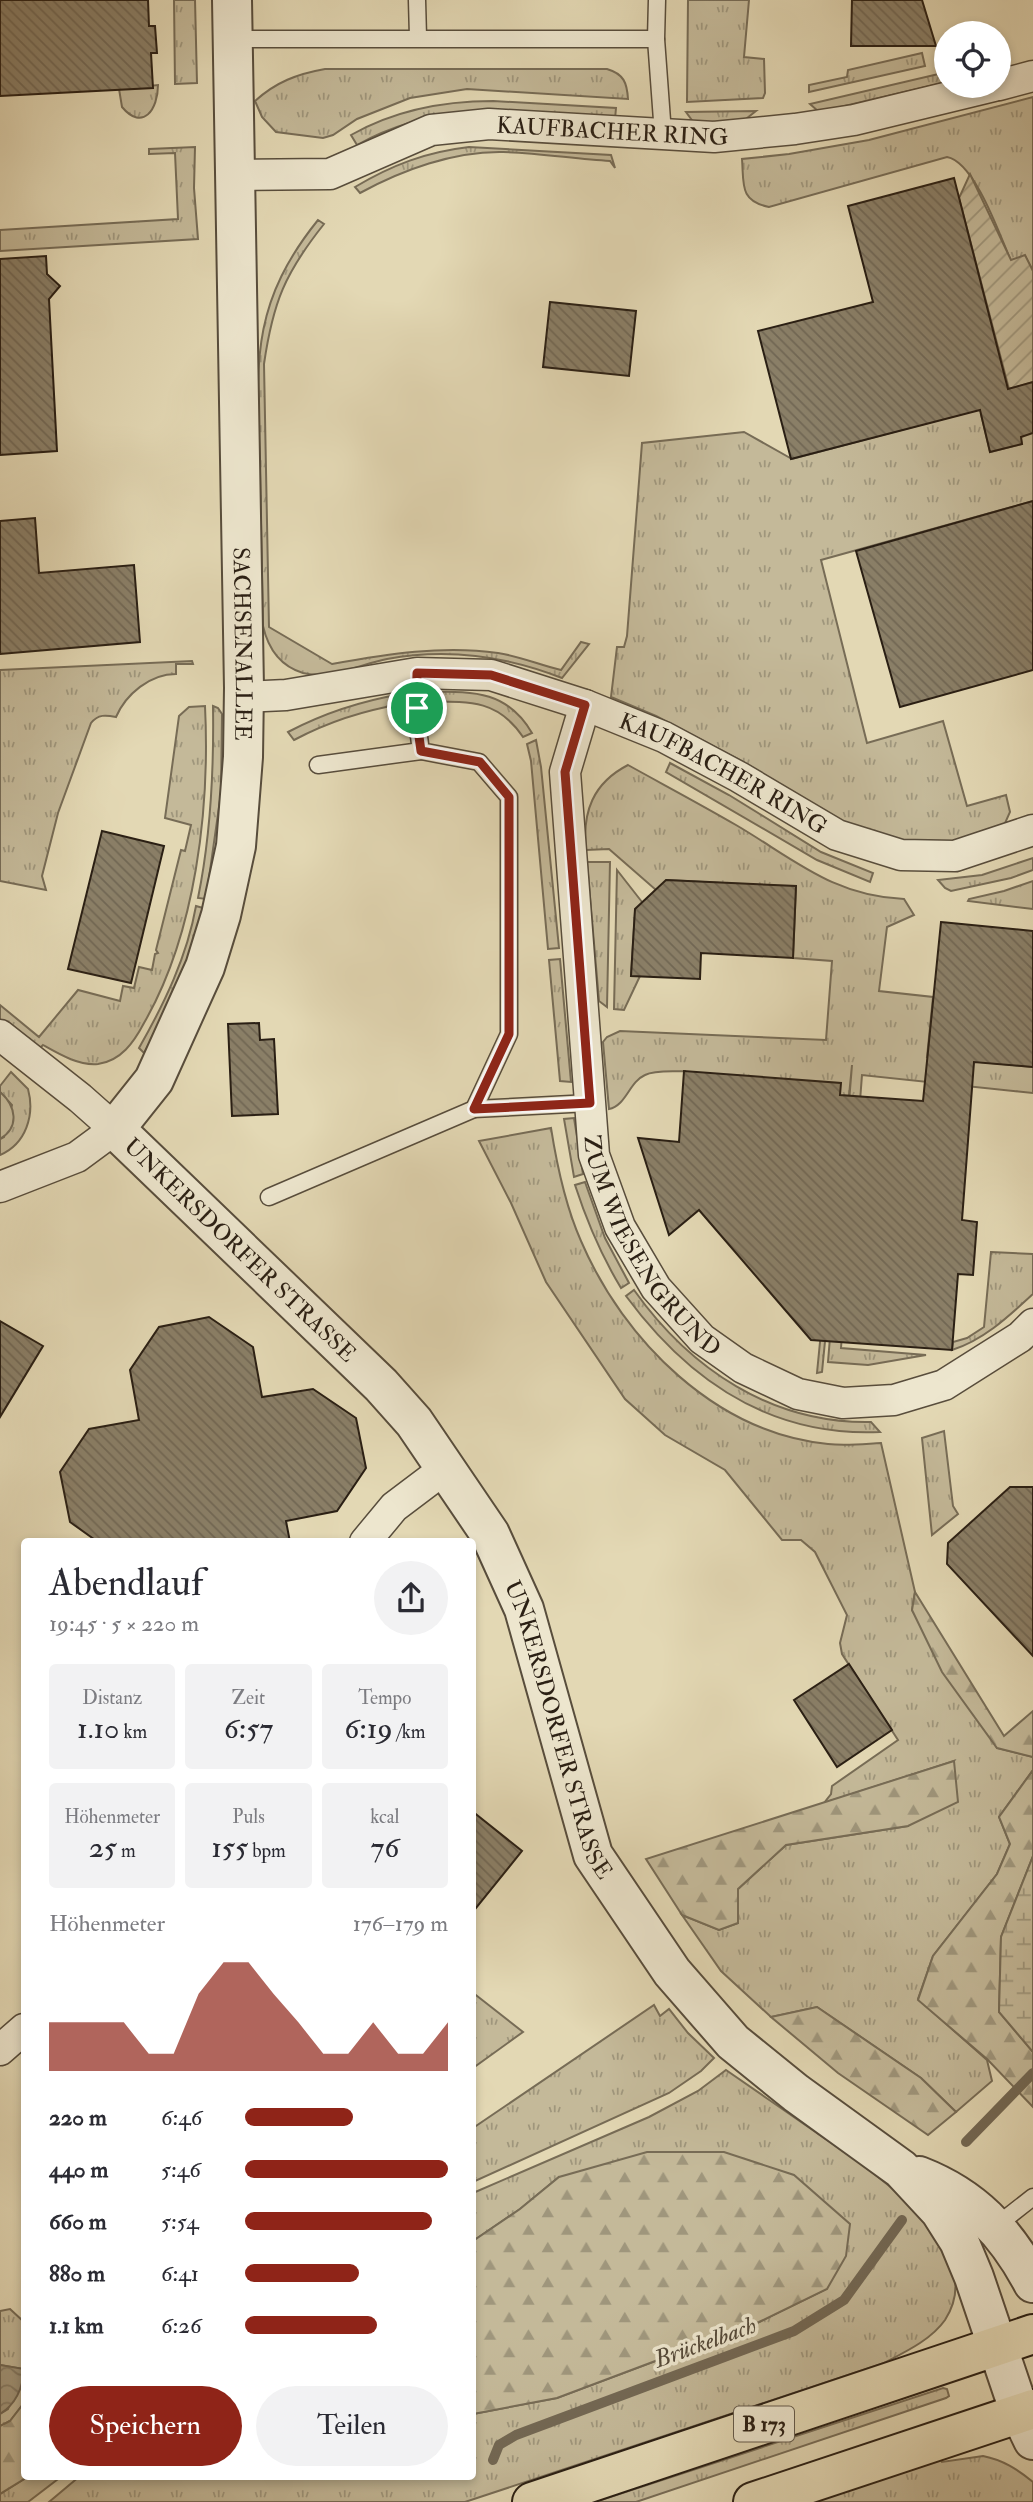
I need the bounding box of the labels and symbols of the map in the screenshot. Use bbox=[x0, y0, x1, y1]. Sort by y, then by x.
street label: KAUFBACHER RING bbox=[496, 110, 730, 152]
street label: SACHSENALLEE bbox=[227, 547, 258, 741]
pin bbox=[387, 678, 447, 738]
street label: KAUFBACHER RING bbox=[615, 706, 832, 841]
street label: UNKERSDORFER STRASSE bbox=[118, 1132, 362, 1368]
street label: ZUM WIESENGRUND bbox=[578, 1134, 727, 1363]
street label: UNKERSDORFER STRASSE bbox=[498, 1576, 619, 1885]
water label: Brückelbach bbox=[649, 2310, 761, 2376]
road number: B 173 bbox=[734, 2406, 794, 2442]

